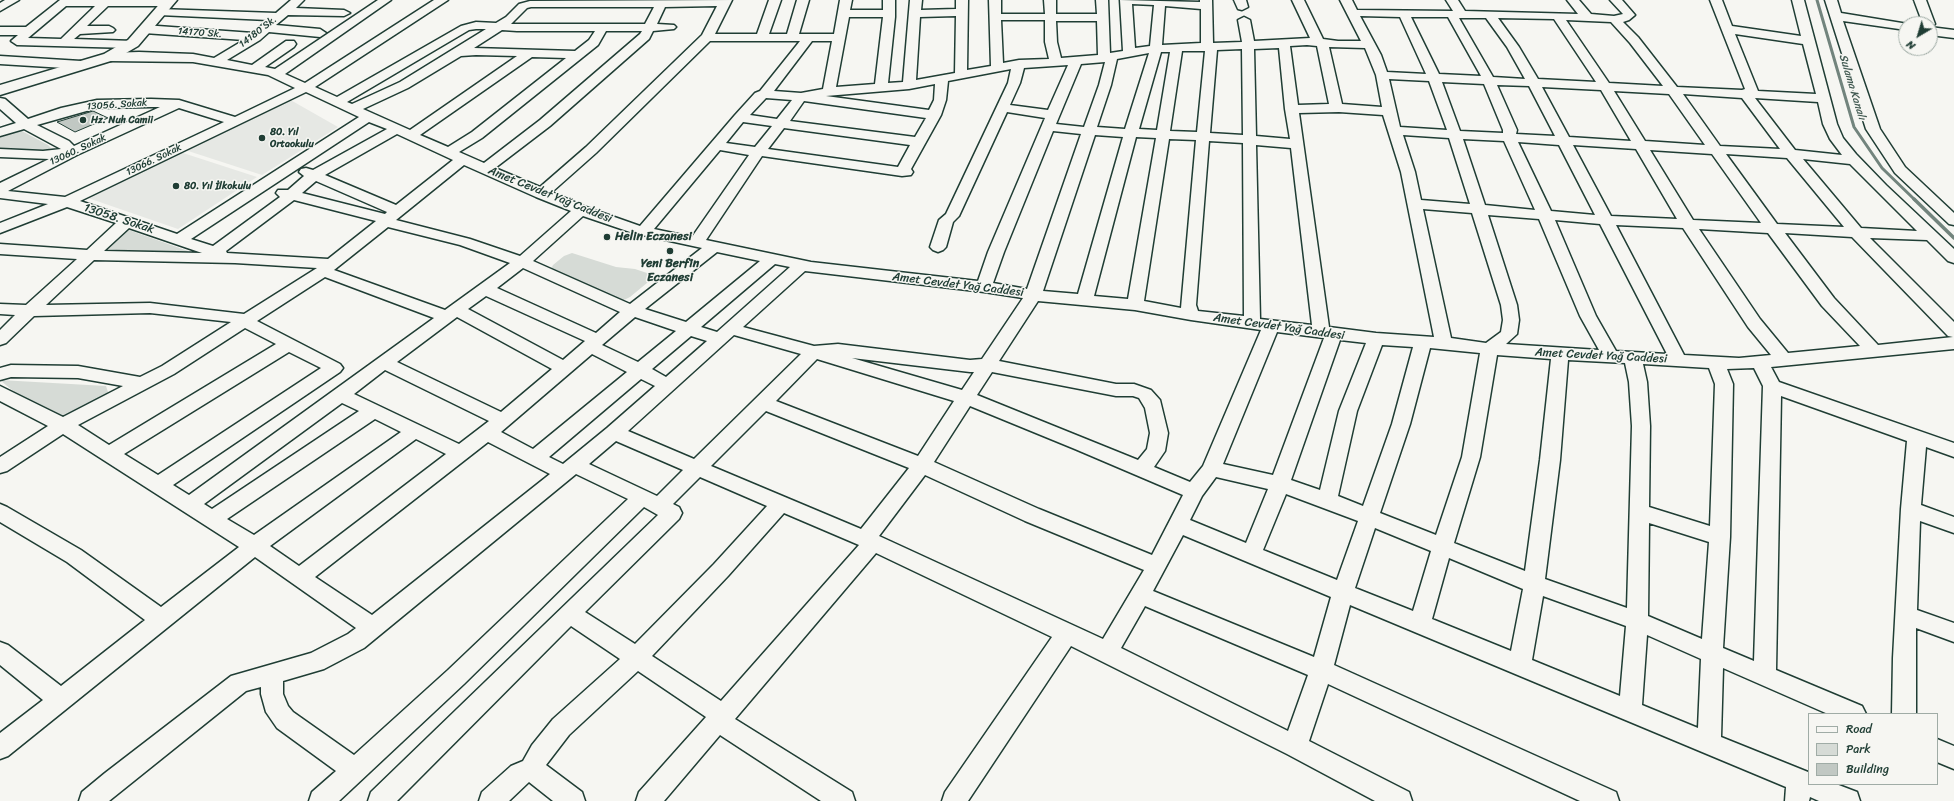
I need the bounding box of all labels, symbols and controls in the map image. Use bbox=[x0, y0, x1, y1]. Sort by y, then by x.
street label: 14180 Sk. bbox=[237, 14, 279, 50]
north arrow bbox=[1898, 16, 1938, 56]
street label: 14170 Sk. bbox=[178, 25, 222, 41]
text: N bbox=[1902, 35, 1920, 55]
water label: Sulama Kanalı bbox=[1836, 52, 1868, 122]
street label: 13056. Sokak bbox=[86, 97, 148, 113]
place label: Hz. Nuh Camii bbox=[91, 114, 153, 126]
marker: Hz. Nuh Camii bbox=[78, 115, 88, 125]
place label: 80. Yıl Ortaokulu bbox=[270, 126, 314, 150]
street label: 13060. Sokak bbox=[48, 132, 108, 168]
marker: 80. Yıl Ortaokulu bbox=[257, 133, 267, 143]
street label: 13066. Sokak bbox=[124, 141, 184, 179]
street label: Amet Cevdet Yağ Caddesi bbox=[486, 164, 614, 226]
place label: 80. Yıl İlkokulu bbox=[184, 180, 251, 192]
marker: 80. Yıl İlkokulu bbox=[171, 181, 181, 191]
street label: 13058. Sokak bbox=[82, 201, 156, 237]
place label: Helin Eczanesi bbox=[615, 230, 692, 244]
marker: Helin Eczanesi bbox=[602, 232, 612, 242]
marker: Yeni Berfin Eczanesi bbox=[665, 246, 675, 256]
place label: Yeni Berfin Eczanesi bbox=[641, 257, 699, 285]
street label: Amet Cevdet Yağ Caddesi bbox=[891, 270, 1025, 300]
street label: Amet Cevdet Yağ Caddesi bbox=[1212, 311, 1346, 343]
street label: Amet Cevdet Yağ Caddesi bbox=[1535, 345, 1667, 367]
legend bbox=[1808, 713, 1938, 785]
text: Road bbox=[1846, 718, 1872, 740]
text: Park bbox=[1846, 738, 1871, 760]
text: Building bbox=[1846, 758, 1889, 780]

